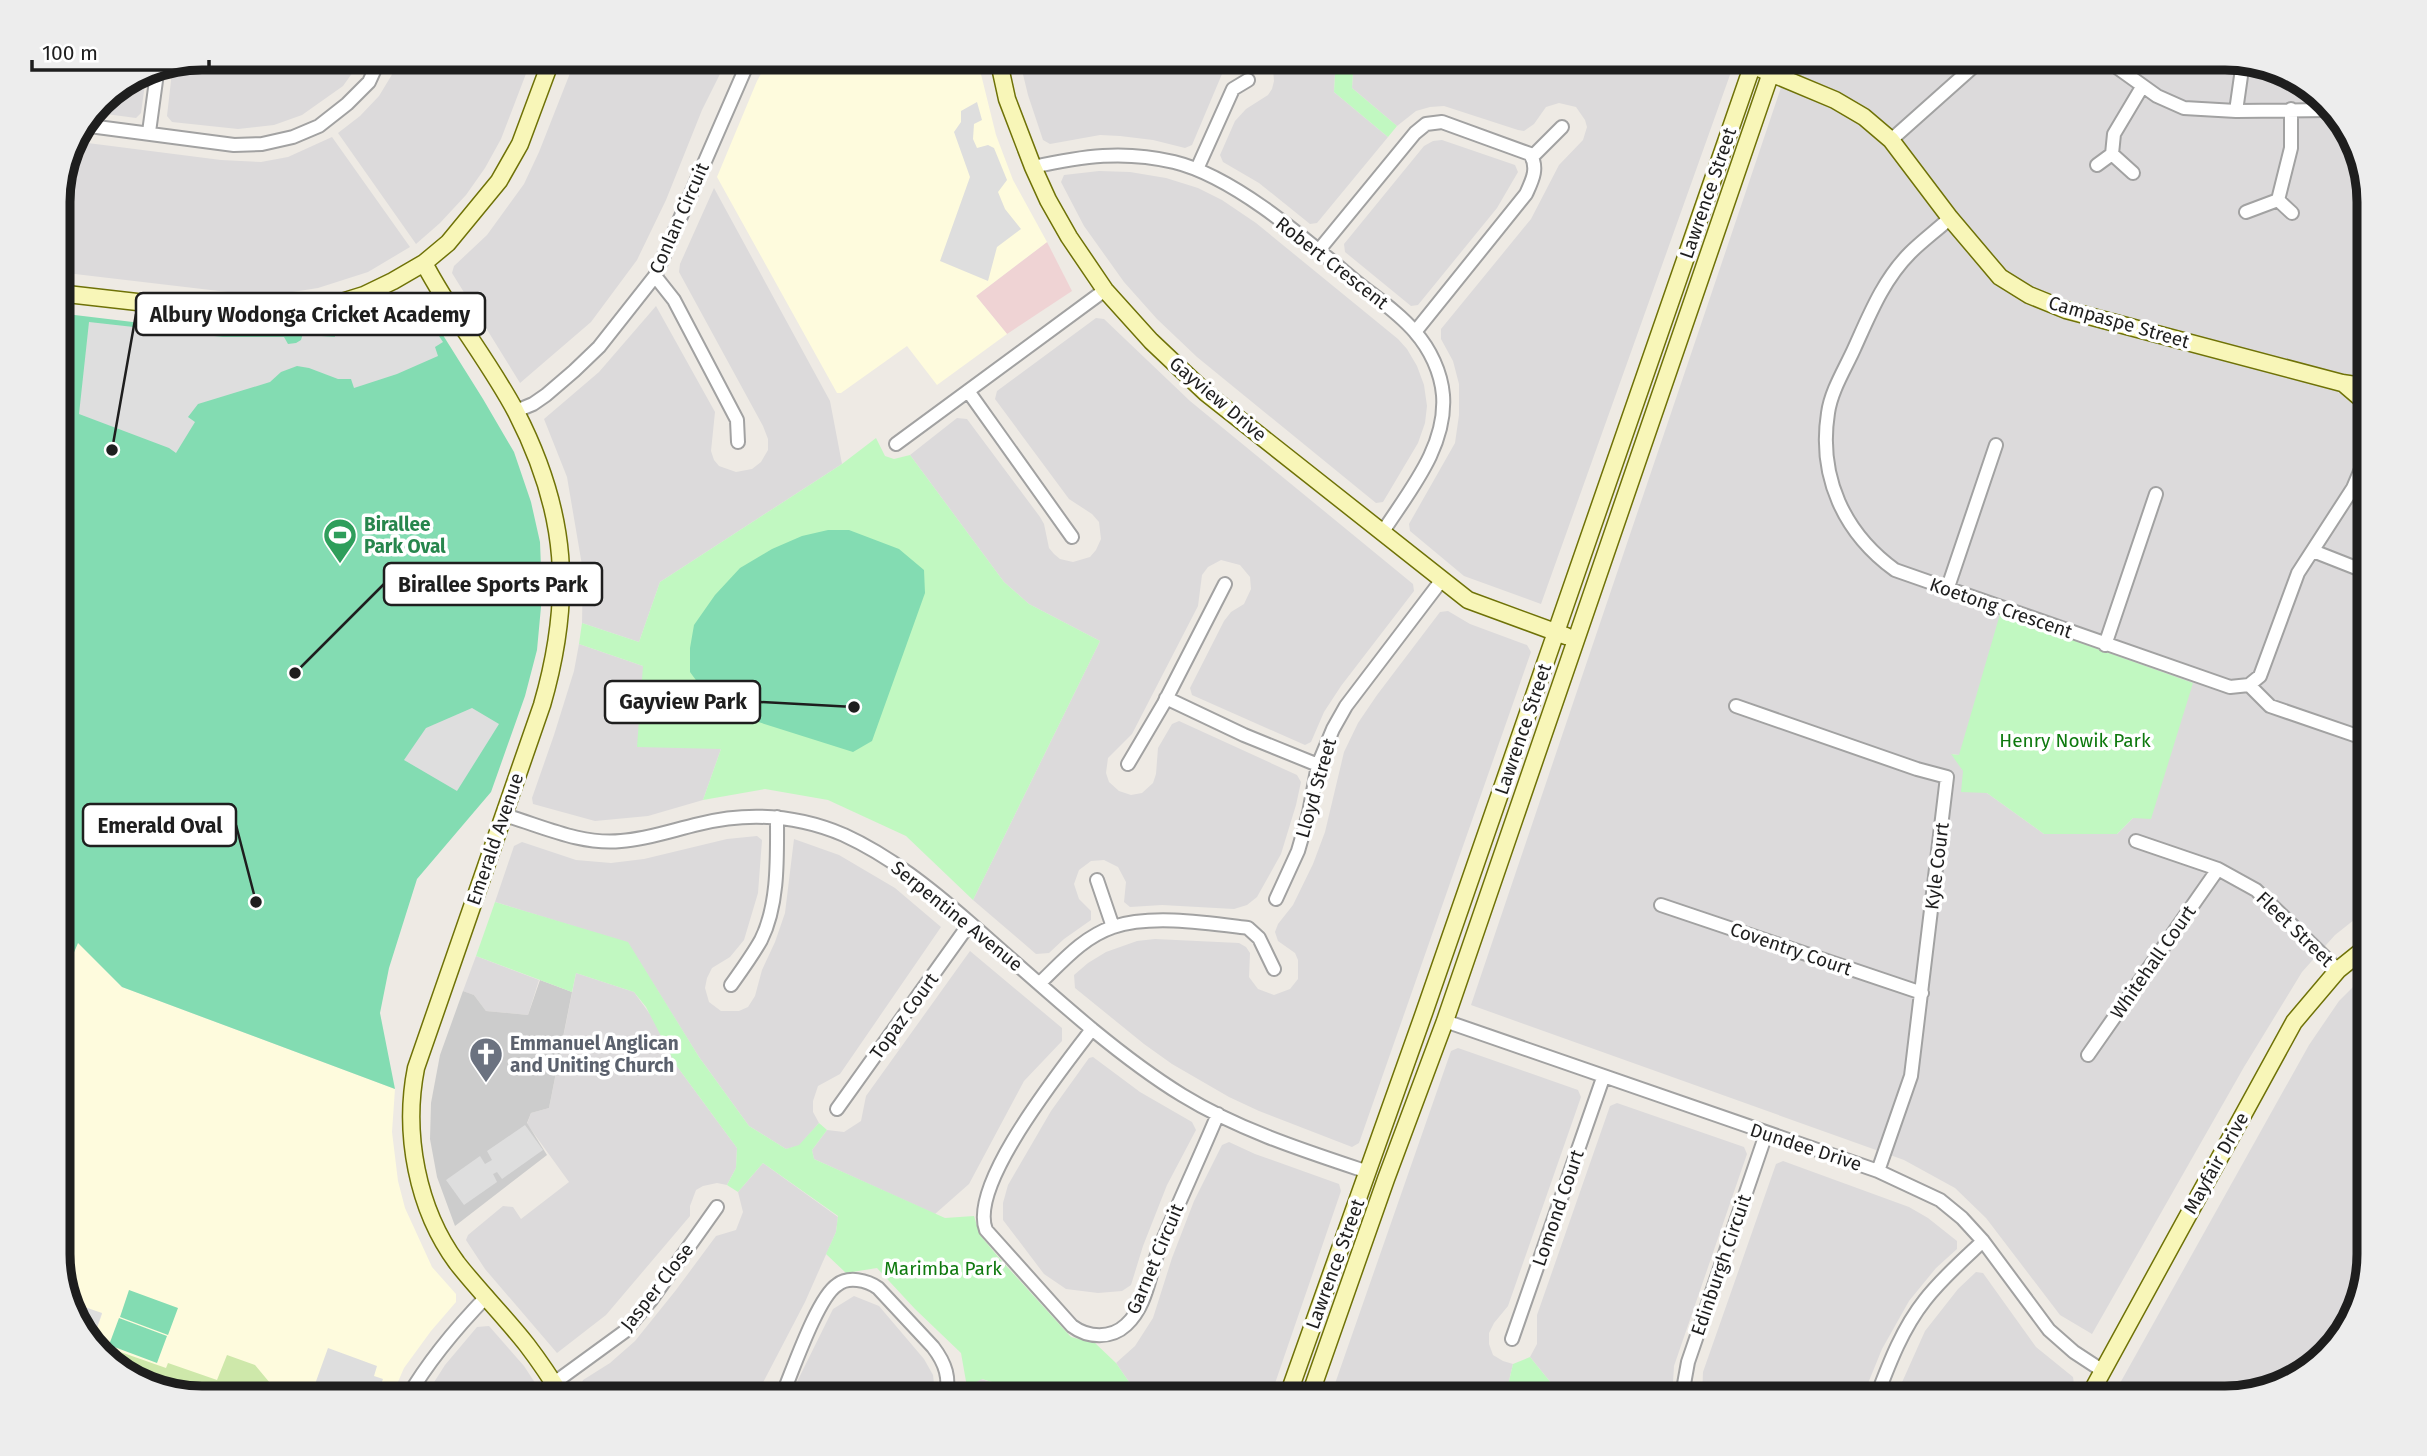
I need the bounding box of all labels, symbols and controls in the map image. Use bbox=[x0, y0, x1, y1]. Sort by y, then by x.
scale bar bbox=[32, 28, 208, 72]
text: 100 m bbox=[42, 40, 98, 66]
street label: Lawrence Street bbox=[1675, 124, 1741, 262]
street label: Conlan Circuit bbox=[644, 159, 714, 277]
street label: Robert Crescent bbox=[1271, 212, 1393, 314]
street label: Campaspe Street bbox=[2046, 291, 2192, 353]
callout: Albury Wodonga Cricket Academy bbox=[136, 293, 485, 335]
text: Albury Wodonga Cricket Academy bbox=[149, 302, 470, 328]
street label: Gayview Drive bbox=[1165, 352, 1271, 446]
place label: Birallee Park Oval bbox=[364, 513, 446, 558]
sports icon: Birallee Park Oval bbox=[321, 516, 359, 565]
callout: Birallee Sports Park bbox=[384, 563, 602, 605]
text: Birallee Sports Park bbox=[398, 572, 588, 598]
street label: Koetong Crescent bbox=[1927, 573, 2076, 643]
street label: Lawrence Street bbox=[1490, 660, 1556, 798]
callout: Gayview Park bbox=[605, 681, 760, 723]
text: Gayview Park bbox=[619, 689, 747, 715]
park label: Henry Nowik Park bbox=[1999, 729, 2151, 752]
street label: Lloyd Street bbox=[1291, 735, 1341, 841]
street label: Emerald Avenue bbox=[462, 770, 528, 908]
callout: Emerald Oval bbox=[83, 804, 236, 846]
text: Emerald Oval bbox=[97, 813, 223, 839]
street label: Kyle Court bbox=[1920, 821, 1954, 911]
street label: Serpentine Avenue bbox=[887, 856, 1027, 976]
street label: Fleet Street bbox=[2251, 886, 2339, 972]
street label: Whitehall Court bbox=[2105, 901, 2201, 1023]
street label: Coventry Court bbox=[1727, 917, 1855, 981]
street label: Topaz Court bbox=[865, 968, 943, 1064]
place label: Emmanuel Anglican and Uniting Church bbox=[510, 1032, 679, 1077]
church icon: Emmanuel Anglican and Uniting Church bbox=[467, 1035, 505, 1084]
street label: Mayfair Drive bbox=[2179, 1108, 2253, 1218]
street label: Dundee Drive bbox=[1747, 1118, 1865, 1176]
street label: Lomond Court bbox=[1527, 1147, 1589, 1269]
street label: Edinburgh Circuit bbox=[1686, 1191, 1756, 1339]
street label: Lawrence Street bbox=[1301, 1196, 1369, 1332]
street label: Garnet Circuit bbox=[1121, 1200, 1189, 1318]
street label: Jasper Close bbox=[616, 1239, 698, 1335]
park label: Marimba Park bbox=[884, 1257, 1002, 1280]

